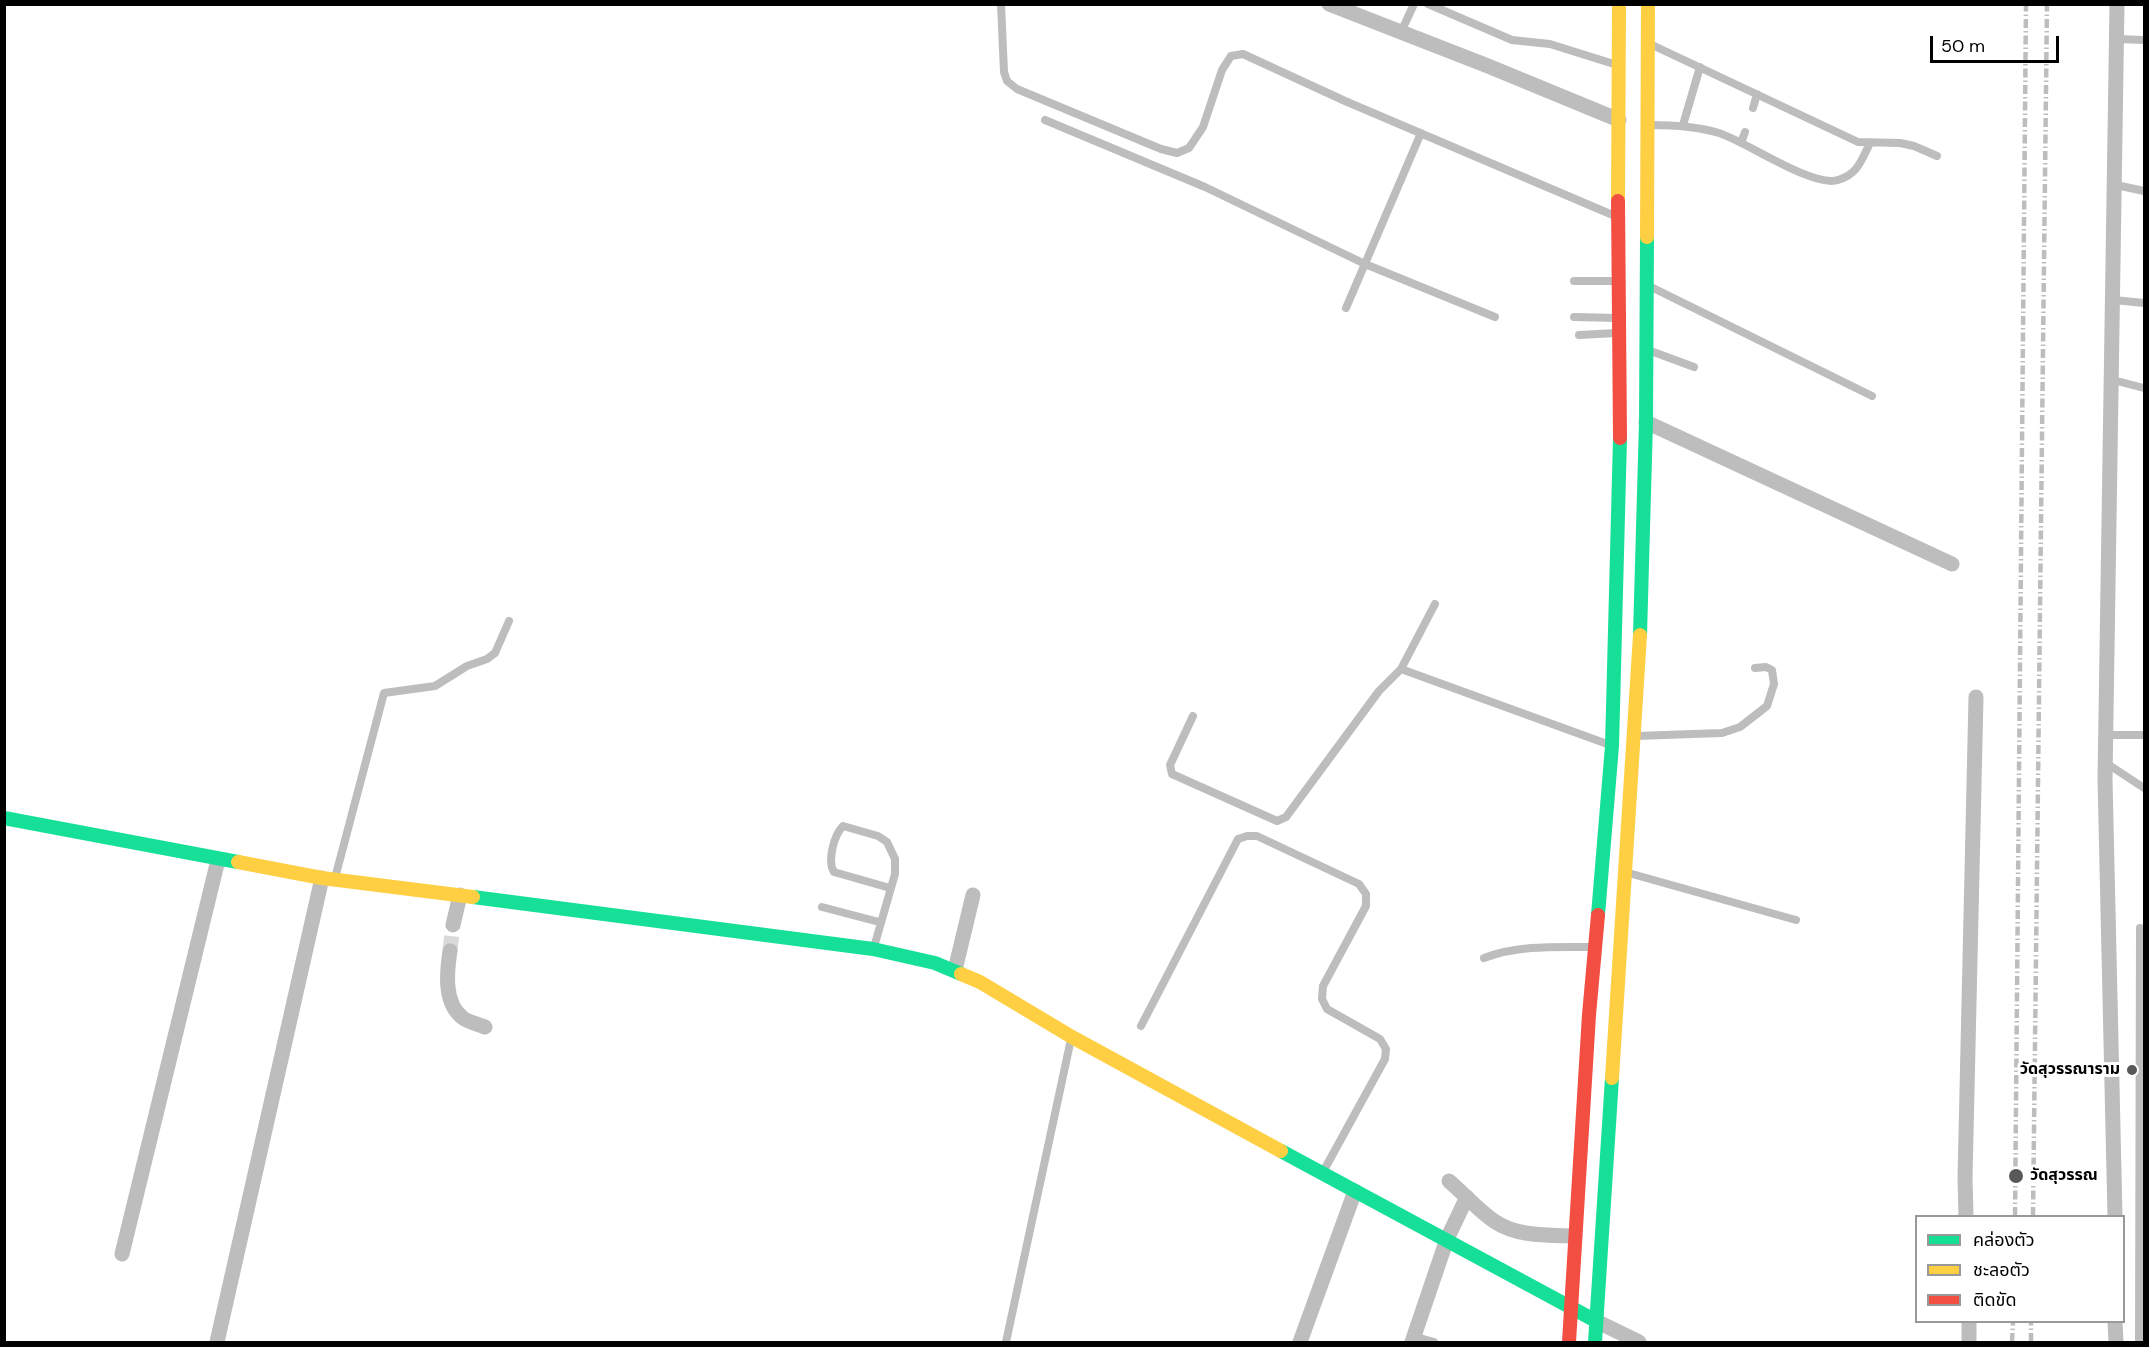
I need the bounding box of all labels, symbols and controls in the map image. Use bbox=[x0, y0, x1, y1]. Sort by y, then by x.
scale bar bbox=[1933, 24, 2062, 62]
text: 50 m bbox=[1941, 34, 1985, 58]
place label: วัดสุวรรณาราม bbox=[2020, 1060, 2120, 1080]
marker: วัดสุวรรณาราม bbox=[2125, 1063, 2139, 1077]
place label: วัดสุวรรณ bbox=[2030, 1166, 2098, 1186]
marker: วัดสุวรรณ bbox=[2007, 1167, 2025, 1185]
legend bbox=[1915, 1215, 2125, 1323]
text: คล่องตัว bbox=[1973, 1228, 2035, 1252]
text: ชะลอตัว bbox=[1973, 1258, 2030, 1282]
text: ติดขัด bbox=[1973, 1288, 2016, 1312]

